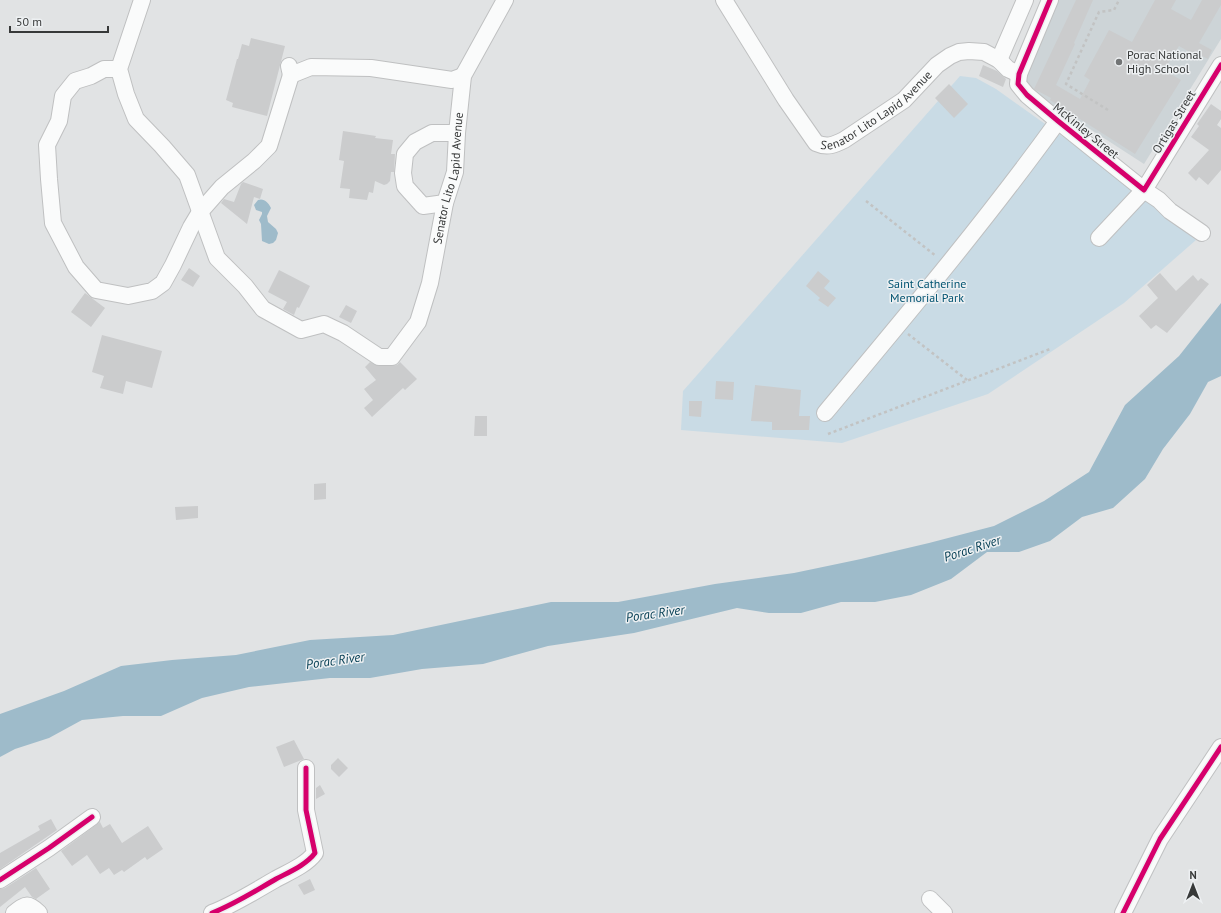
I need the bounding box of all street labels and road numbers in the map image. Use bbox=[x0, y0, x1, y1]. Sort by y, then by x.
street label: Senator Lito Lapid Avenue bbox=[819, 67, 935, 153]
street label: Ortigas Street bbox=[1149, 87, 1198, 156]
street label: McKinley Street bbox=[1050, 99, 1122, 162]
street label: Senator Lito Lapid Avenue bbox=[429, 112, 466, 245]

